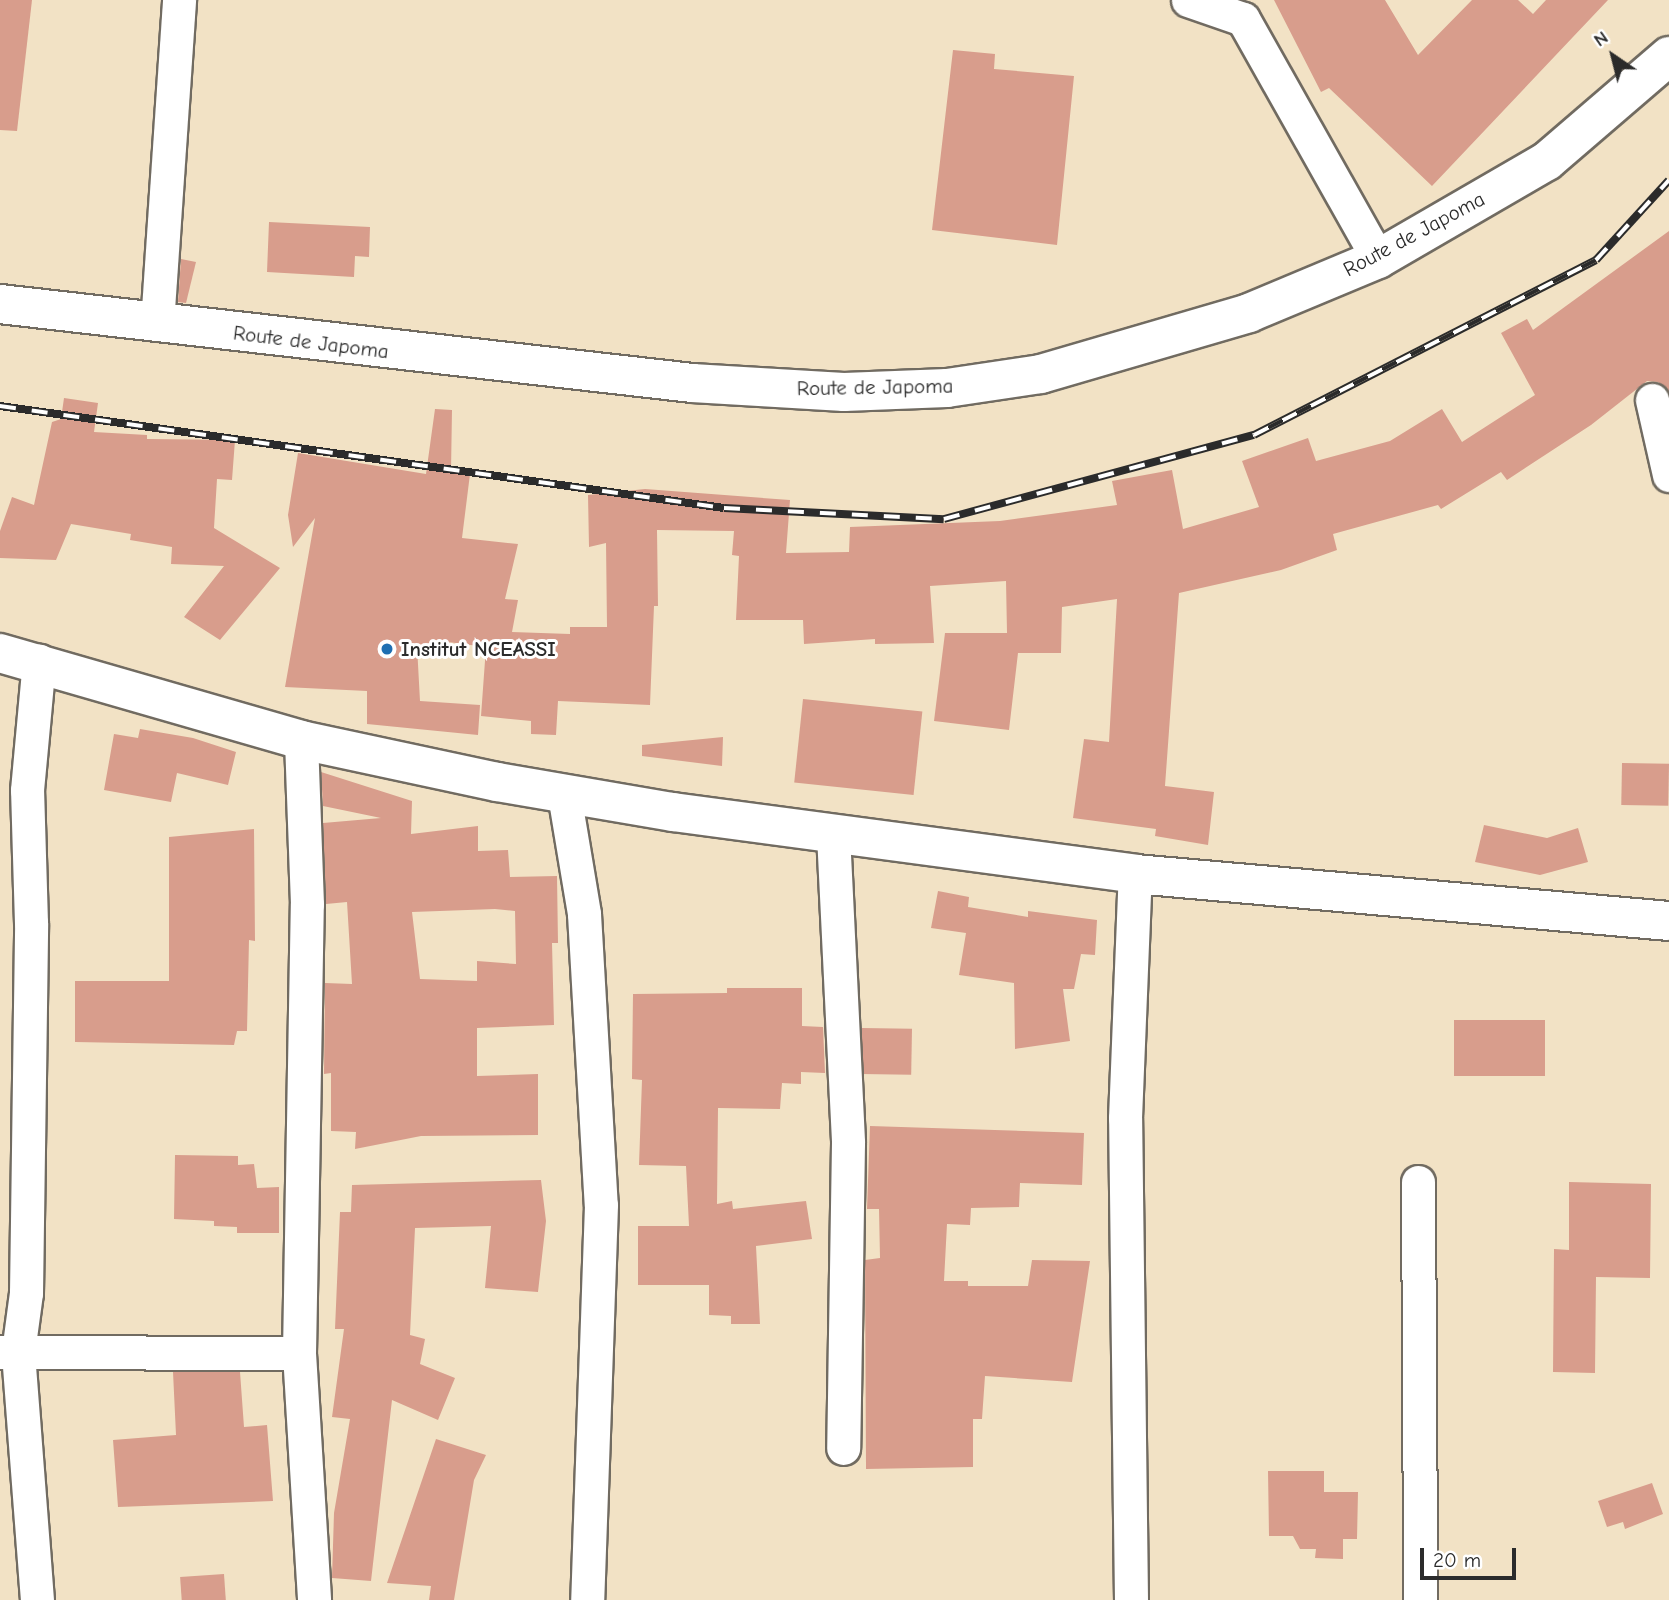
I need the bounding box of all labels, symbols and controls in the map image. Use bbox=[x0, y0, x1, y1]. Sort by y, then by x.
north arrow bbox=[1578, 21, 1648, 91]
text: N bbox=[1590, 26, 1612, 51]
street label: Route de Japoma bbox=[1339, 186, 1489, 282]
street label: Route de Japoma bbox=[232, 320, 390, 364]
street label: Route de Japoma bbox=[796, 373, 954, 401]
place label: Institut NCEASSI bbox=[401, 636, 556, 662]
marker: Institut NCEASSI bbox=[379, 641, 395, 657]
scale bar bbox=[1424, 1534, 1520, 1578]
text: 20 m bbox=[1433, 1548, 1481, 1572]

